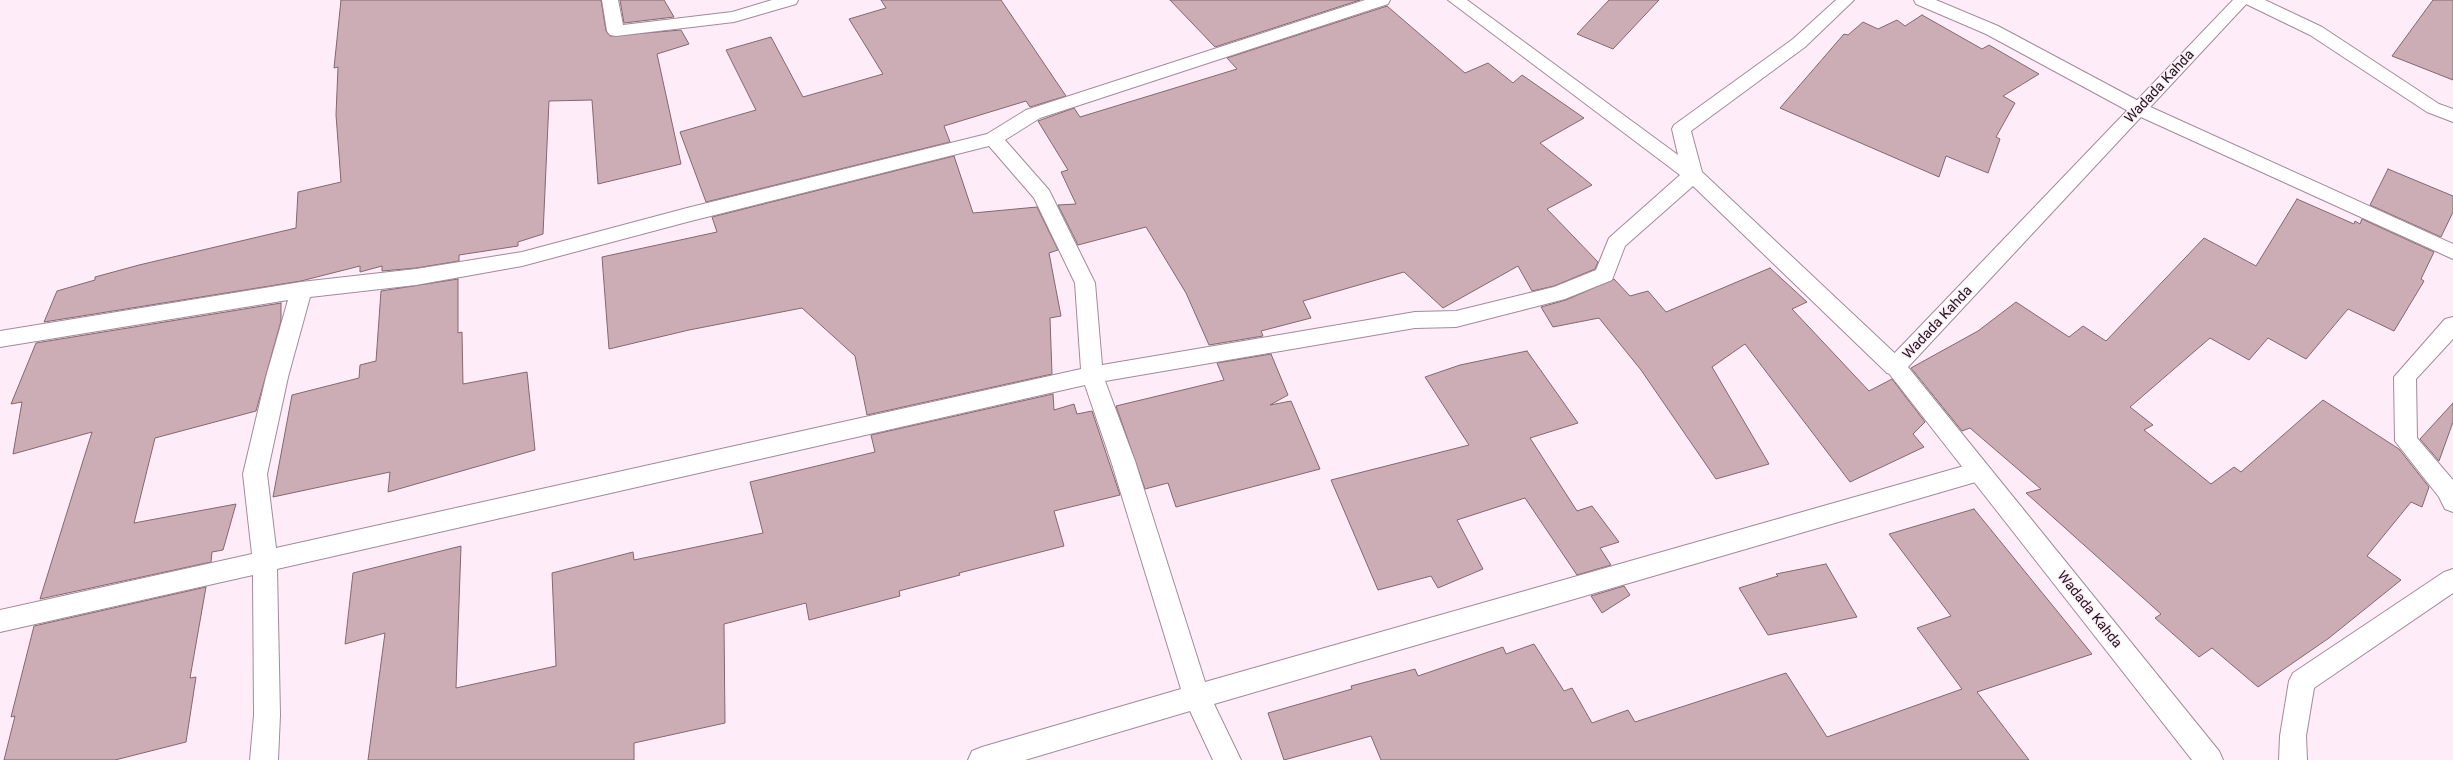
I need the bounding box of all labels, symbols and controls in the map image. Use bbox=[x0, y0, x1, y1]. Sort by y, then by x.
street label: Wadada Kahda bbox=[2122, 47, 2198, 127]
street label: Wadada Kahda bbox=[1900, 283, 1976, 363]
street label: Wadada Kahda bbox=[2053, 568, 2125, 652]

